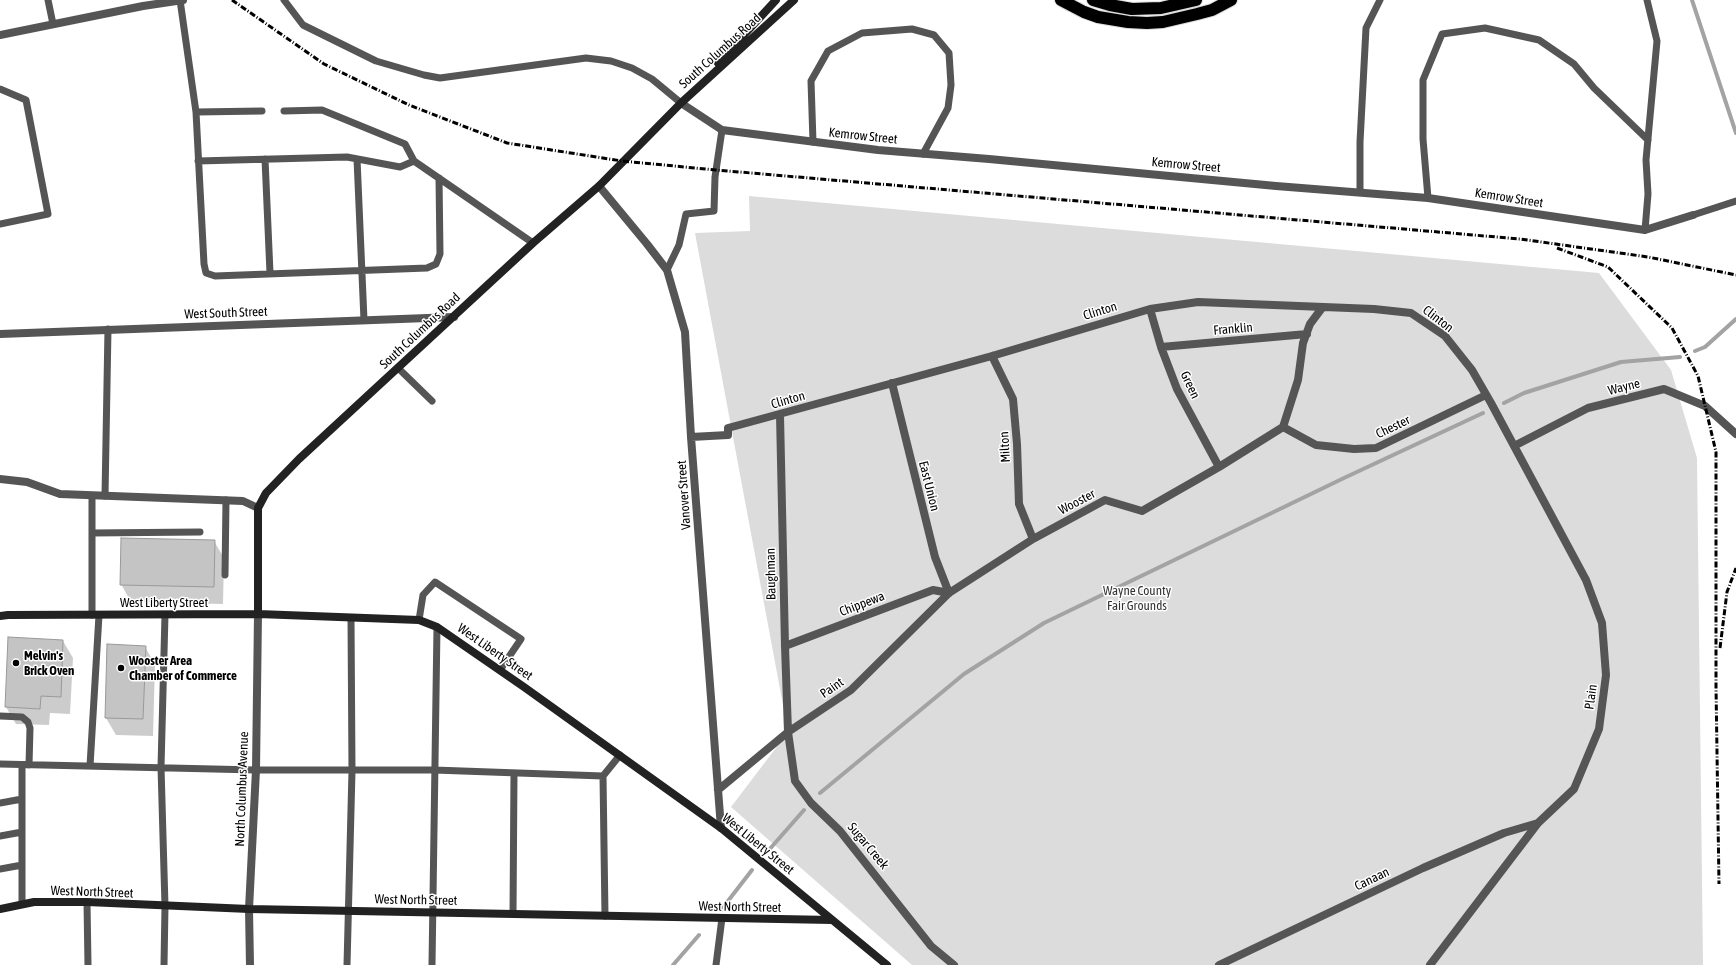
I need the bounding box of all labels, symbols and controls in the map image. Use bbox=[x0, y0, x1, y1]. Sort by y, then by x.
street label: South Columbus Road bbox=[676, 10, 764, 92]
street label: Kemrow Street bbox=[828, 125, 898, 147]
street label: Kemrow Street bbox=[1151, 154, 1221, 176]
street label: Kemrow Street bbox=[1474, 185, 1544, 211]
street label: South Columbus Road bbox=[377, 290, 463, 372]
street label: Clinton bbox=[1081, 298, 1119, 324]
street label: Clinton bbox=[1419, 302, 1457, 336]
street label: West South Street bbox=[184, 304, 268, 322]
street label: Franklin bbox=[1213, 320, 1253, 338]
street label: Green bbox=[1177, 369, 1203, 401]
street label: Wayne bbox=[1606, 375, 1642, 399]
street label: Clinton bbox=[769, 388, 807, 412]
street label: Chester bbox=[1373, 412, 1413, 442]
street label: Milton bbox=[996, 431, 1014, 463]
street label: East Union bbox=[915, 459, 943, 513]
street label: Vanover Street bbox=[674, 460, 694, 530]
street label: Wooster bbox=[1056, 486, 1098, 518]
street label: Baughman bbox=[763, 548, 779, 600]
park label: Wayne County Fair Grounds bbox=[1103, 583, 1171, 614]
street label: Chippewa bbox=[837, 588, 887, 620]
street label: West Liberty Street bbox=[120, 595, 208, 611]
street label: West Liberty Street bbox=[454, 620, 536, 684]
place label: Melvin's Brick Oven bbox=[24, 648, 74, 679]
place label: Wooster Area Chamber of Commerce bbox=[129, 653, 237, 684]
marker: Melvin's Brick Oven bbox=[11, 658, 21, 668]
marker: Wooster Area Chamber of Commerce bbox=[116, 663, 126, 673]
street label: Paint bbox=[817, 674, 847, 702]
street label: Plain bbox=[1582, 683, 1600, 711]
street label: North Columbus Avenue bbox=[232, 731, 252, 847]
street label: West Liberty Street bbox=[719, 810, 797, 878]
street label: Sugar Creek bbox=[844, 820, 892, 872]
street label: Canaan bbox=[1352, 864, 1392, 894]
street label: West North Street bbox=[50, 883, 134, 901]
street label: West North Street bbox=[374, 891, 458, 909]
street label: West North Street bbox=[698, 898, 782, 916]

